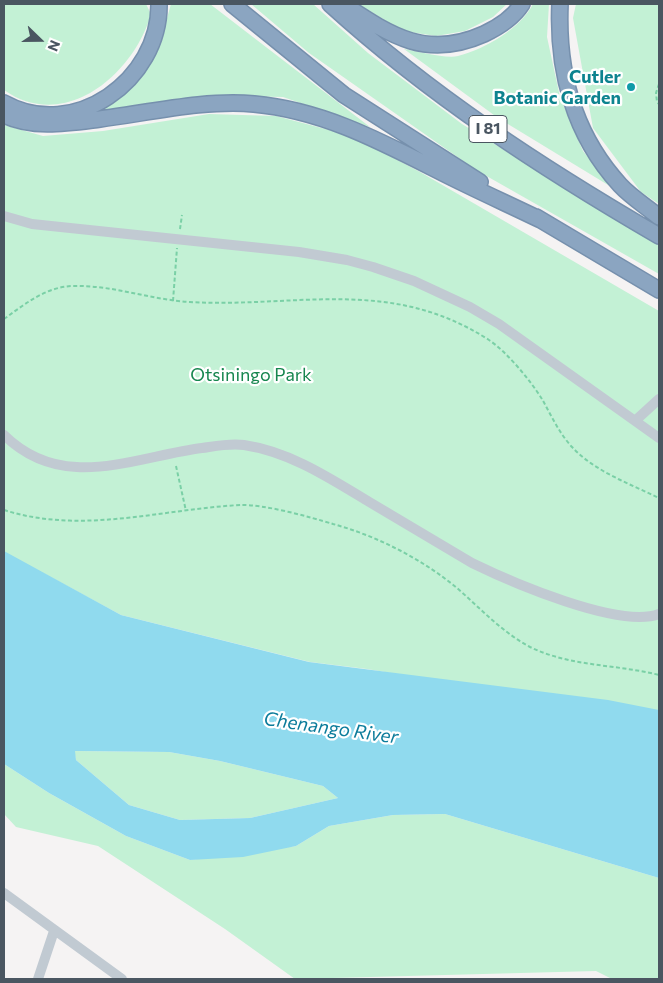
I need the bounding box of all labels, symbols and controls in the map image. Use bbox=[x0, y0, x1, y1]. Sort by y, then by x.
north arrow bbox=[15, 15, 65, 65]
text: N bbox=[45, 38, 64, 54]
place label: Cutler Botanic Garden bbox=[494, 66, 621, 108]
marker: Cutler Botanic Garden bbox=[625, 81, 637, 93]
road number: I 81 bbox=[469, 116, 507, 142]
park label: Otsiningo Park bbox=[190, 364, 312, 386]
water label: Chenango River bbox=[262, 707, 400, 749]

